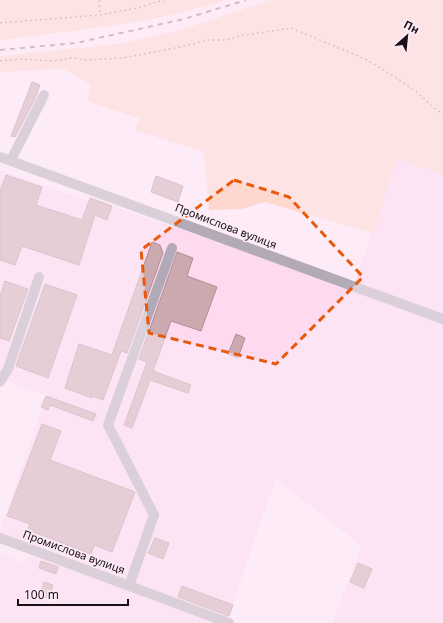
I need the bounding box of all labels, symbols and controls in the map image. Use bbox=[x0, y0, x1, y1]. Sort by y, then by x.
north arrow bbox=[387, 16, 427, 56]
text: Пн bbox=[401, 16, 422, 37]
street label: Промислова вулиця bbox=[173, 199, 279, 252]
street label: Промислова вулиця bbox=[21, 526, 127, 577]
scale bar bbox=[18, 581, 128, 607]
text: 100 m bbox=[24, 586, 59, 603]

